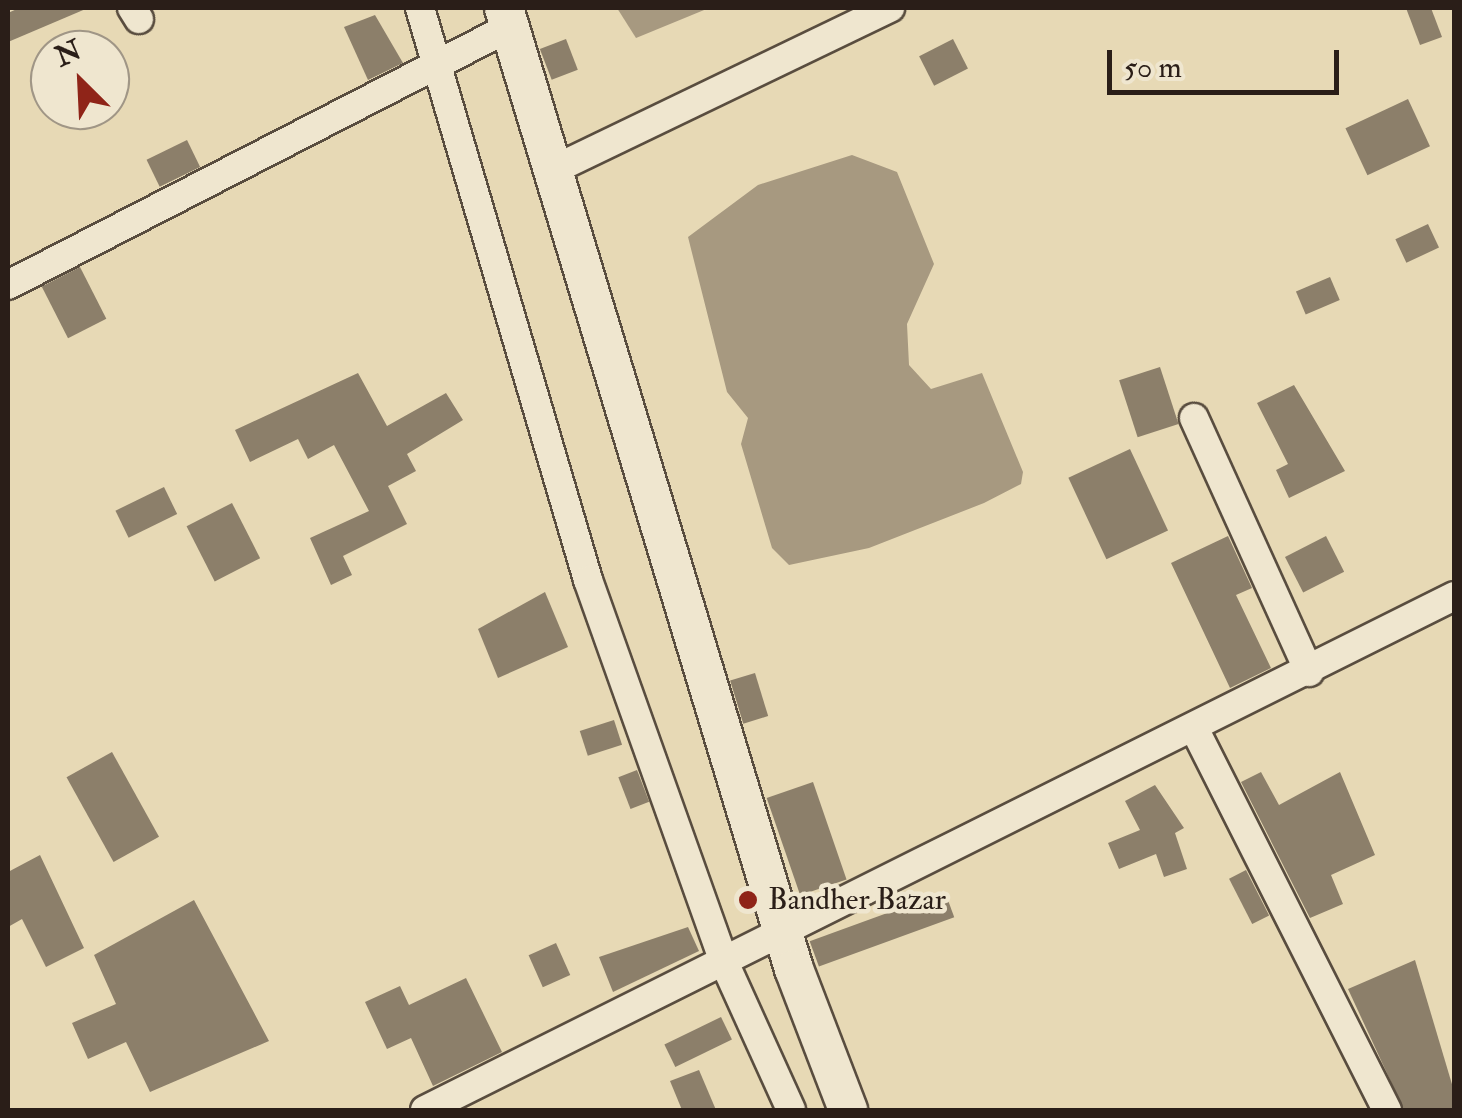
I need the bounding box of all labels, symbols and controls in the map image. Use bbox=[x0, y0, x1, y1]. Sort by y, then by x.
north arrow bbox=[30, 30, 130, 130]
scale bar bbox=[1112, 30, 1344, 92]
text: N bbox=[50, 33, 87, 75]
text: 50 m bbox=[1124, 49, 1182, 86]
place label: Bandher Bazar bbox=[768, 882, 946, 918]
marker: Bandher Bazar bbox=[737, 889, 759, 911]

